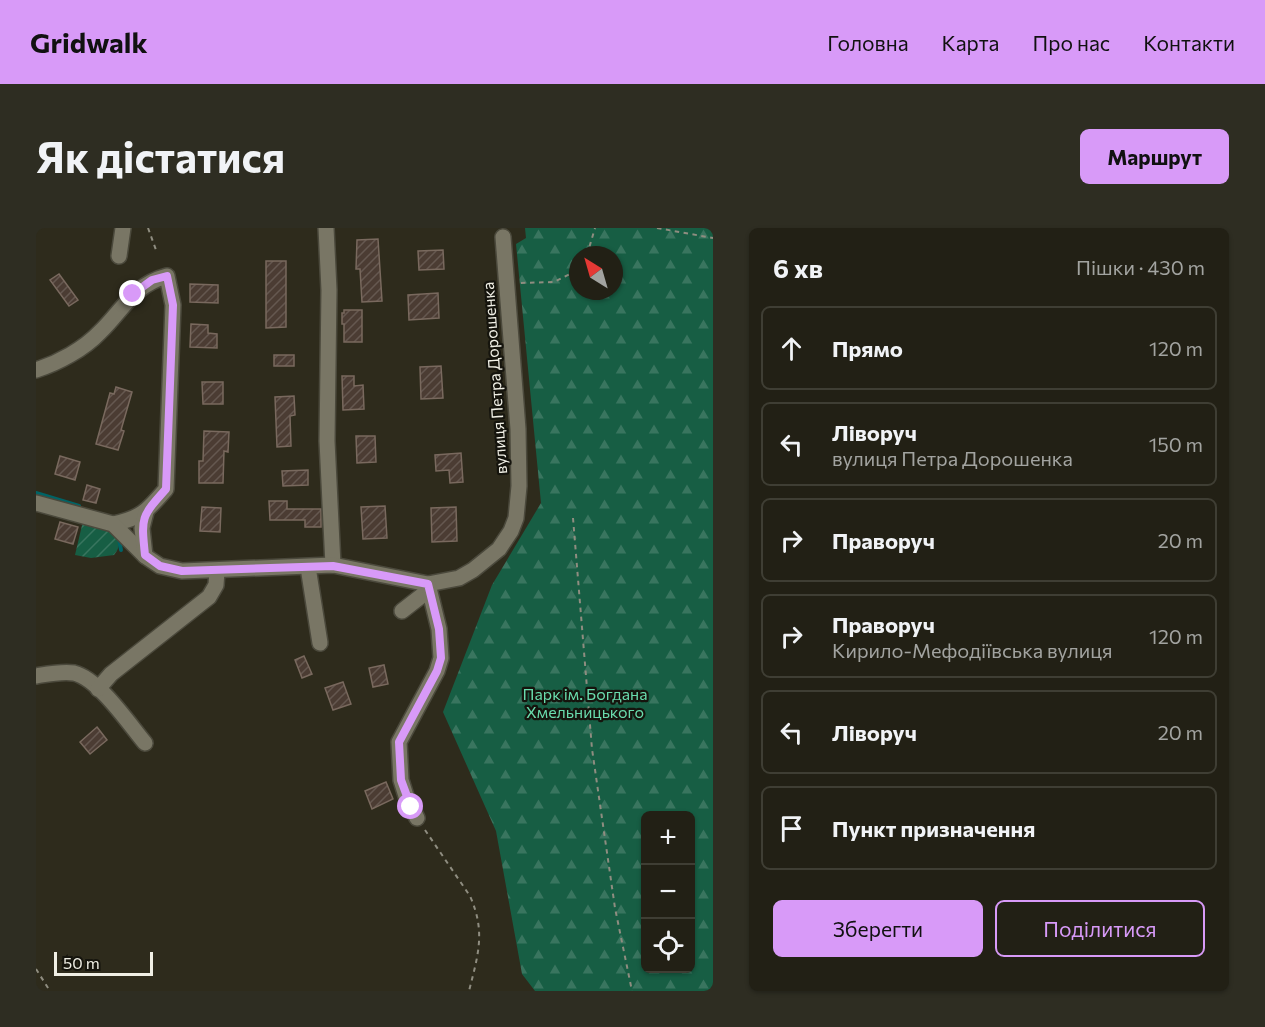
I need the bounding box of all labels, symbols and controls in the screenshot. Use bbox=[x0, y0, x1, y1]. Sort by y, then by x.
text: Gridwalk bbox=[30, 25, 148, 59]
text: Головна bbox=[827, 30, 909, 55]
text: Карта bbox=[942, 30, 999, 55]
text: Про нас bbox=[1032, 30, 1110, 55]
text: Контакти bbox=[1143, 30, 1235, 55]
button: Маршрут bbox=[1080, 129, 1229, 184]
text: Як дістатися bbox=[36, 130, 285, 182]
north arrow bbox=[569, 246, 623, 300]
text: 6 хв bbox=[773, 252, 823, 283]
text: Пішки · 430 m bbox=[1076, 255, 1205, 279]
route end bbox=[119, 280, 145, 306]
street label: вулиця Петра Дорошенка bbox=[478, 281, 510, 475]
icon: ahead bbox=[775, 332, 808, 365]
text: Прямо bbox=[832, 335, 903, 362]
text: 120 m bbox=[1149, 336, 1203, 360]
text: Ліворуч bbox=[832, 419, 917, 446]
icon: left bbox=[775, 428, 808, 461]
text: 150 m bbox=[1149, 432, 1203, 456]
text: вулиця Петра Дорошенка bbox=[832, 446, 1073, 470]
icon: right bbox=[775, 524, 808, 557]
text: Праворуч bbox=[832, 527, 935, 554]
text: 20 m bbox=[1158, 528, 1203, 552]
text: Праворуч bbox=[832, 611, 935, 638]
icon: right bbox=[775, 620, 808, 653]
text: 120 m bbox=[1149, 624, 1203, 648]
text: Кирило-Мефодіївська вулиця bbox=[832, 638, 1112, 662]
park label: Парк ім. Богдана Хмельницького bbox=[523, 684, 647, 721]
icon: left bbox=[775, 716, 808, 749]
text: Ліворуч bbox=[832, 719, 917, 746]
text: 20 m bbox=[1158, 720, 1203, 744]
route start bbox=[397, 793, 423, 819]
map controls bbox=[641, 811, 695, 973]
button: + bbox=[641, 811, 695, 865]
icon: arrive bbox=[775, 812, 808, 845]
text: Пункт призначення bbox=[832, 815, 1035, 842]
button: − bbox=[641, 865, 695, 919]
button: Зберегти bbox=[773, 900, 983, 957]
button: Поділитися bbox=[995, 900, 1205, 957]
button: locate bbox=[641, 919, 695, 973]
scale bar bbox=[54, 949, 153, 976]
text: 50 m bbox=[63, 953, 100, 972]

